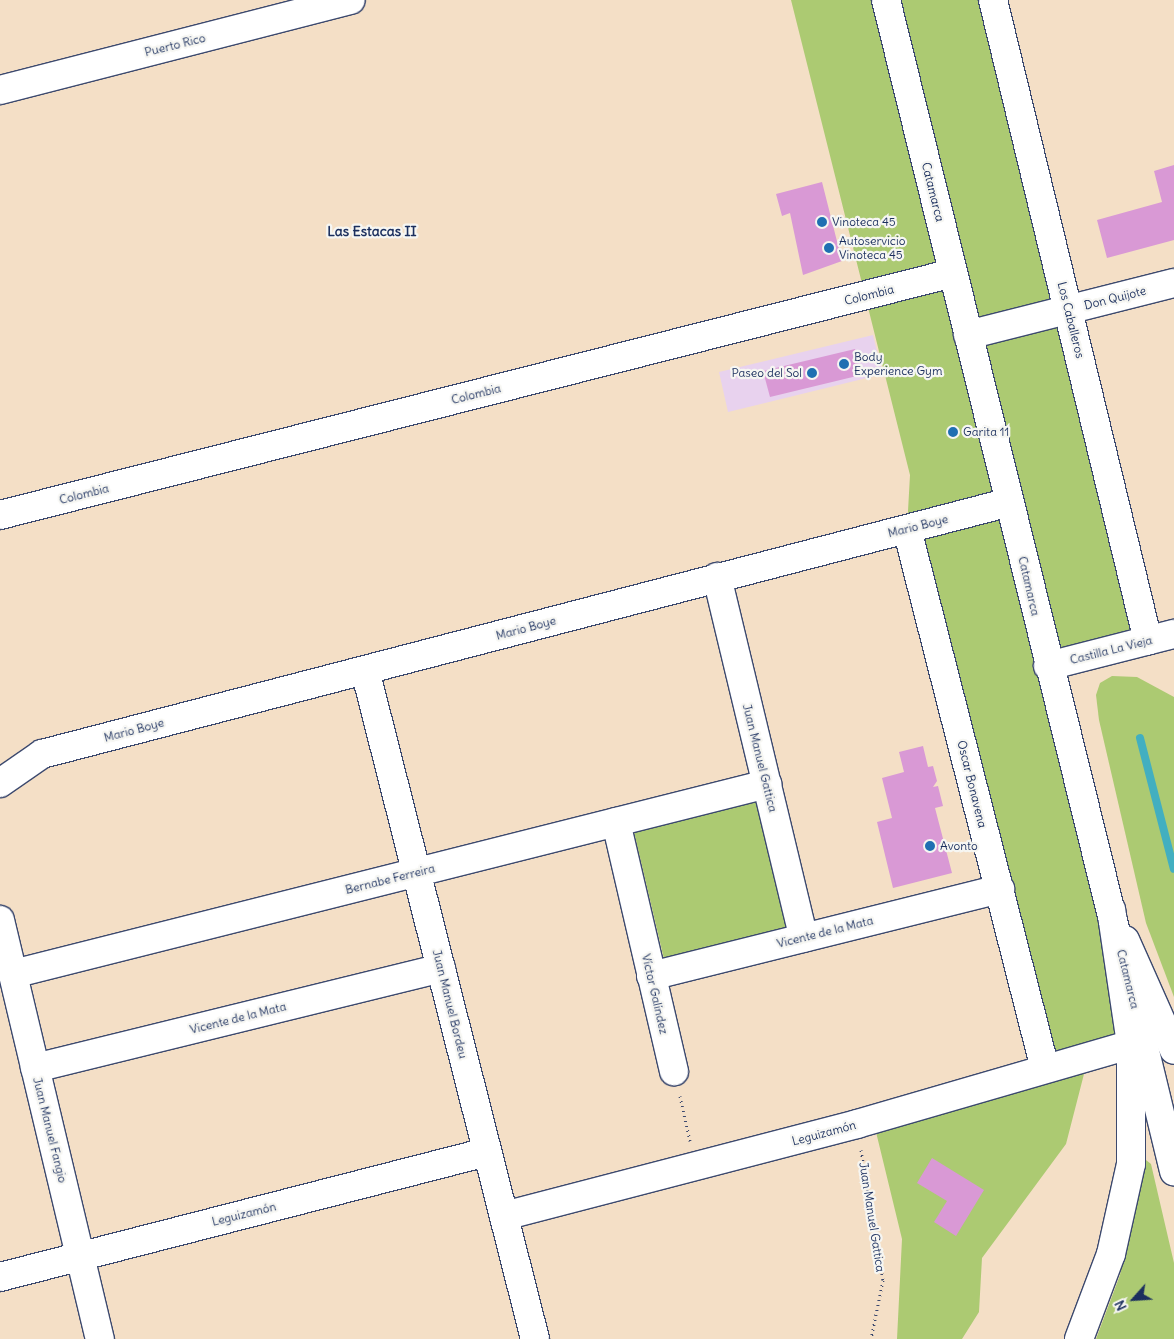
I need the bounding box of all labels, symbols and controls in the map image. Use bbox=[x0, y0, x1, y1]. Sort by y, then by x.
street label: Puerto Rico bbox=[143, 30, 207, 60]
street label: Catamarca bbox=[919, 161, 947, 223]
place label: Vinoteca 45 bbox=[832, 215, 896, 229]
marker: Vinoteca 45 bbox=[816, 216, 828, 228]
district label: Las Estacas II bbox=[327, 223, 417, 239]
place label: Autoservicio Vinoteca 45 bbox=[839, 234, 905, 262]
marker: Autoservicio Vinoteca 45 bbox=[823, 242, 835, 254]
street label: Los Caballeros bbox=[1055, 280, 1087, 360]
street label: Colombia bbox=[843, 282, 895, 308]
street label: Don Quijote bbox=[1082, 283, 1148, 313]
place label: Body Experience Gym bbox=[854, 350, 942, 378]
marker: Body Experience Gym bbox=[838, 358, 850, 370]
place label: Paseo del Sol bbox=[732, 366, 802, 380]
marker: Paseo del Sol bbox=[806, 367, 818, 379]
street label: Colombia bbox=[450, 381, 502, 407]
place label: Garita 11 bbox=[963, 425, 1009, 439]
marker: Garita 11 bbox=[947, 426, 959, 438]
street label: Colombia bbox=[58, 481, 110, 507]
street label: Mario Boye bbox=[886, 512, 950, 540]
street label: Catamarca bbox=[1015, 555, 1043, 617]
street label: Mario Boye bbox=[494, 613, 558, 643]
street label: Castilla La Vieja bbox=[1068, 633, 1154, 667]
street label: Juan Manuel Gattica bbox=[740, 702, 780, 814]
street label: Mario Boye bbox=[102, 715, 166, 745]
street label: Oscar Bonavena bbox=[954, 739, 990, 829]
place label: Avonto bbox=[940, 839, 978, 853]
marker: Avonto bbox=[924, 840, 936, 852]
street label: Bernabe Ferreira bbox=[344, 861, 436, 897]
street label: Vicente de la Mata bbox=[775, 913, 875, 951]
street label: Juan Manuel Bordeu bbox=[429, 948, 471, 1060]
street label: Catamarca bbox=[1114, 948, 1142, 1010]
street label: Víctor Galíndez bbox=[639, 952, 671, 1036]
street label: Vicente de la Mata bbox=[188, 999, 288, 1037]
street label: Juan Manuel Fangio bbox=[30, 1076, 70, 1184]
street label: Leguizamón bbox=[790, 1118, 858, 1148]
street label: Juan Manuel Gattica bbox=[856, 1161, 888, 1273]
street label: Leguizamón bbox=[210, 1199, 278, 1229]
north arrow bbox=[1109, 1274, 1159, 1324]
text: N bbox=[1110, 1297, 1131, 1314]

